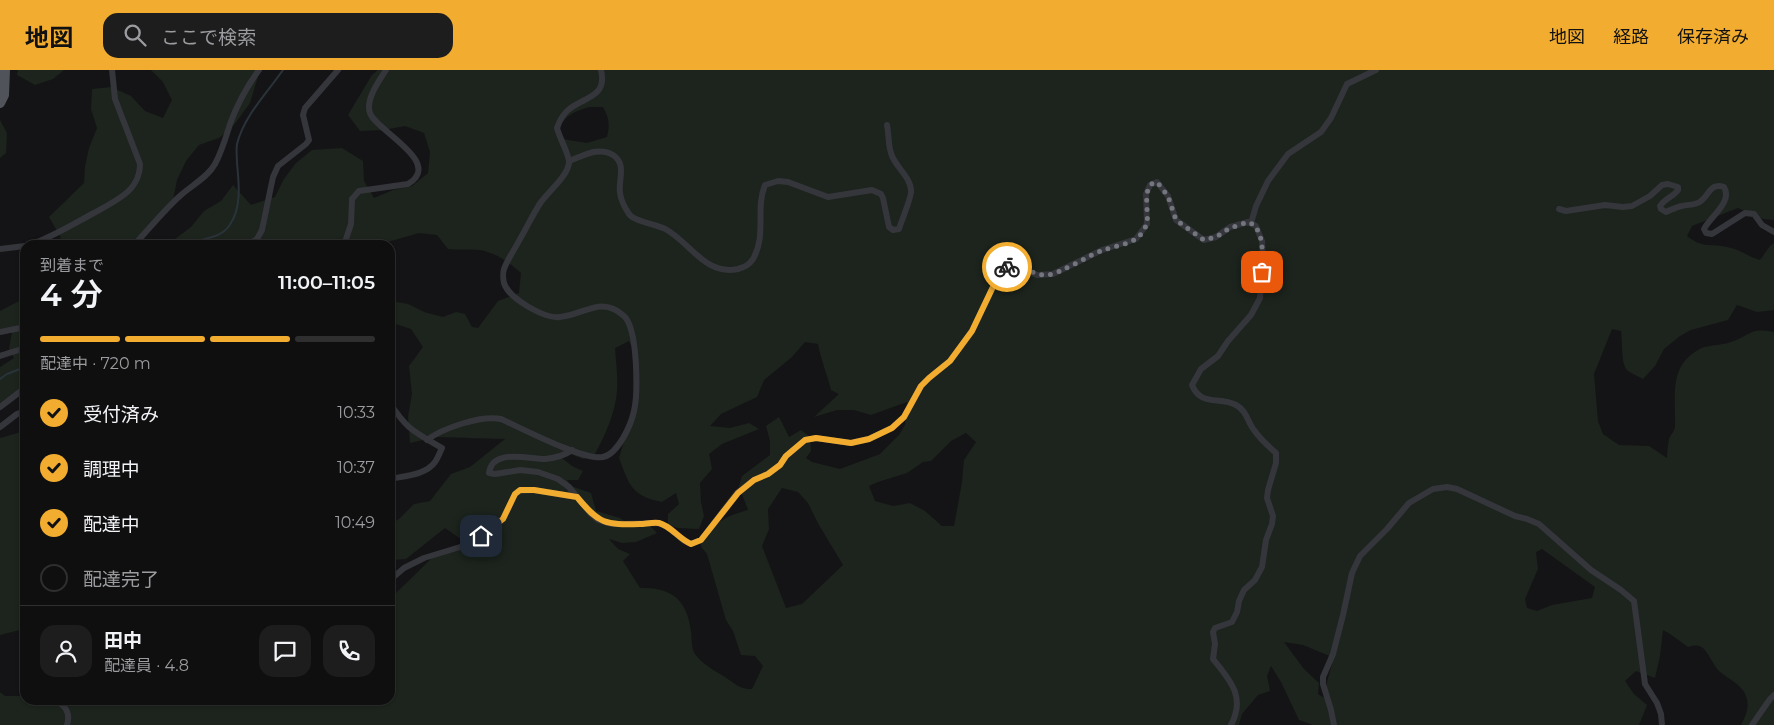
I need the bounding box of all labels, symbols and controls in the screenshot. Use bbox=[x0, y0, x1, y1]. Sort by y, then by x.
search box bbox=[103, 13, 453, 58]
icon: search bbox=[121, 21, 149, 49]
text: 地図 bbox=[25, 23, 73, 52]
text: ここで検索 bbox=[161, 26, 256, 49]
text: 地図 bbox=[1549, 26, 1585, 48]
text: 経路 bbox=[1613, 26, 1649, 48]
text: 保存済み bbox=[1677, 26, 1749, 48]
courier bbox=[982, 242, 1032, 292]
pin bbox=[1241, 251, 1283, 293]
icon: bike bbox=[993, 253, 1021, 281]
text: 到着まで bbox=[40, 256, 104, 275]
icon: bag bbox=[1248, 258, 1276, 286]
text: 11:00–11:05 bbox=[278, 271, 375, 294]
text: 4 分 bbox=[40, 275, 103, 314]
text: 配達中 · 720 m bbox=[40, 354, 151, 373]
icon: check bbox=[40, 399, 68, 427]
text: 受付済み bbox=[83, 403, 159, 426]
text: 10:33 bbox=[337, 403, 375, 422]
icon: check bbox=[40, 454, 68, 482]
text: 調理中 bbox=[83, 458, 140, 481]
text: 10:37 bbox=[337, 458, 375, 477]
icon: check bbox=[40, 509, 68, 537]
text: 配達中 bbox=[83, 513, 140, 536]
text: 10:49 bbox=[335, 513, 375, 532]
pin bbox=[460, 515, 502, 557]
icon: home bbox=[467, 522, 495, 550]
text: 配達完了 bbox=[83, 568, 159, 591]
button: person bbox=[40, 625, 92, 677]
button: chat bbox=[259, 625, 311, 677]
button: phone bbox=[323, 625, 375, 677]
text: 田中 bbox=[104, 629, 142, 652]
text: 配達員 · 4.8 bbox=[104, 656, 189, 675]

